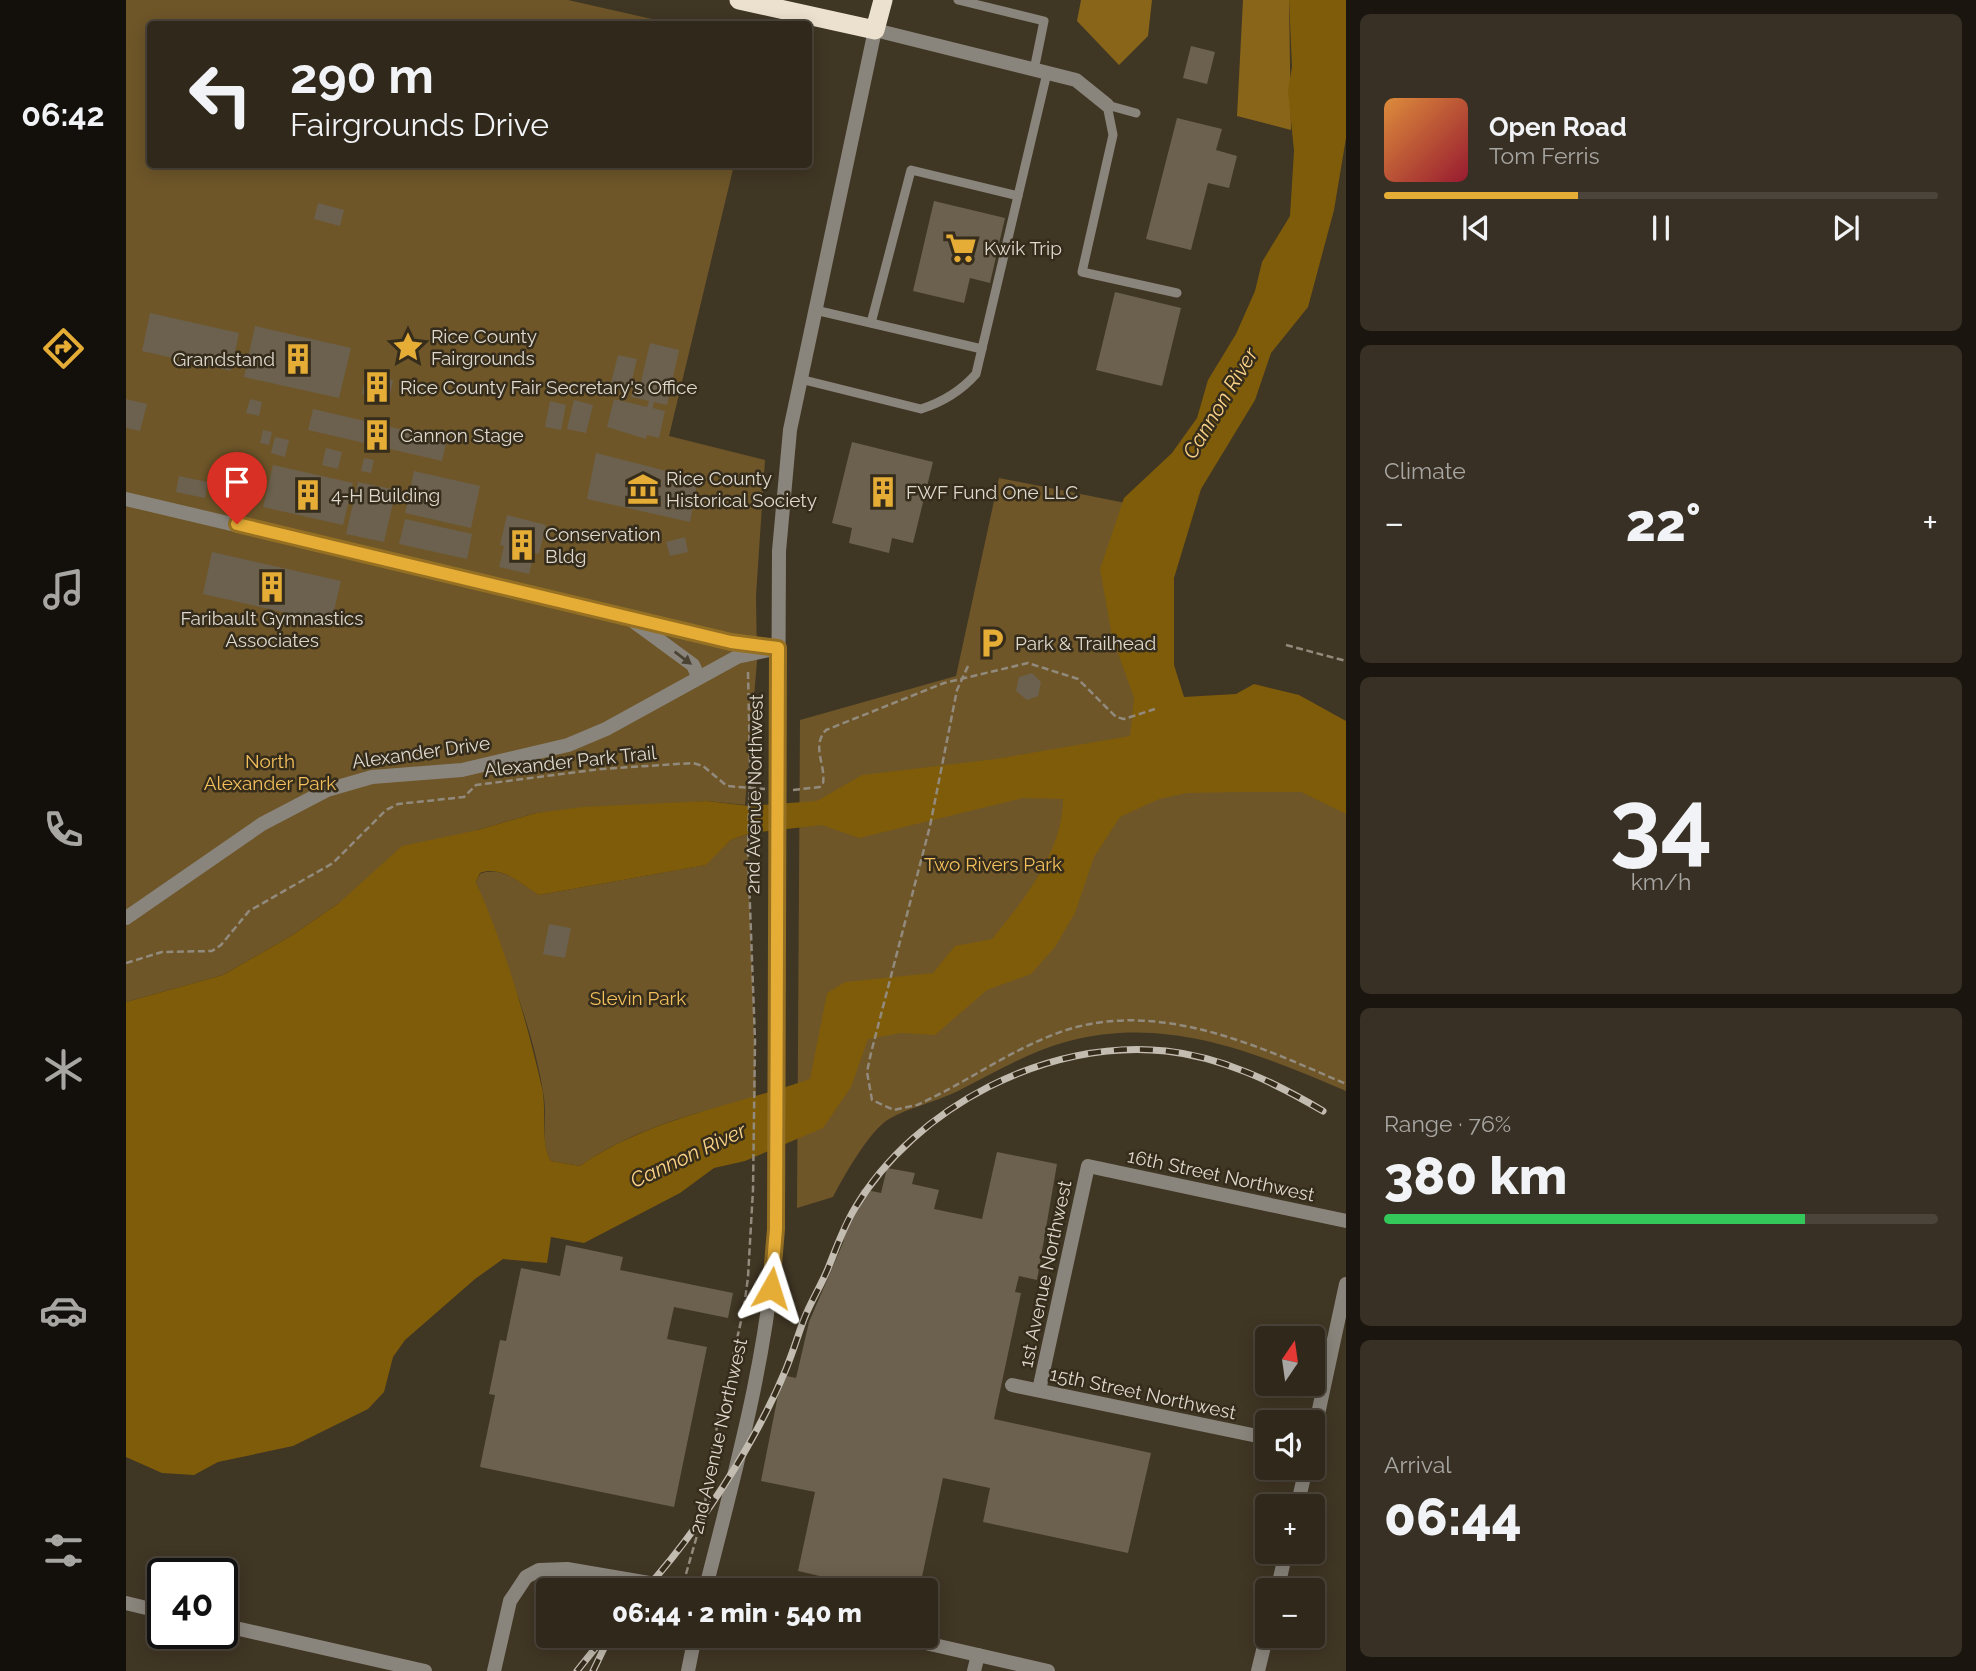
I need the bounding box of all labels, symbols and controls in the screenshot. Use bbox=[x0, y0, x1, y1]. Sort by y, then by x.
text: 290 m bbox=[290, 47, 434, 104]
icon: left bbox=[175, 49, 266, 140]
text: 06:42 bbox=[21, 96, 105, 133]
text: Fairgrounds Drive bbox=[290, 106, 549, 143]
text: Open Road bbox=[1489, 112, 1627, 142]
text: Tom Ferris bbox=[1489, 142, 1600, 169]
icon: previous bbox=[1457, 209, 1495, 247]
icon: pause bbox=[1642, 209, 1680, 247]
icon: next bbox=[1827, 209, 1865, 247]
supermarket icon: Kwik Trip bbox=[944, 231, 978, 265]
place label: Kwik Trip bbox=[984, 237, 1062, 259]
icon: directions bbox=[39, 324, 88, 373]
place label: Rice County Fairgrounds bbox=[431, 325, 537, 369]
place icon: Rice County Fairgrounds bbox=[391, 330, 425, 364]
building icon: Grandstand bbox=[281, 342, 315, 376]
water label: Cannon River bbox=[1177, 342, 1263, 463]
place label: Grandstand bbox=[173, 348, 275, 370]
building icon: Rice County Fair Secretary's Office bbox=[360, 370, 394, 404]
place label: Rice County Fair Secretary's Office bbox=[400, 376, 697, 398]
building icon: Cannon Stage bbox=[360, 418, 394, 452]
place label: Cannon Stage bbox=[400, 424, 524, 446]
pin bbox=[207, 452, 267, 524]
text: Climate bbox=[1384, 457, 1466, 484]
icon: arrive bbox=[218, 463, 256, 501]
place label: Rice County Historical Society bbox=[666, 467, 817, 511]
museum icon: Rice County Historical Society bbox=[626, 472, 660, 506]
building icon: FWF Fund One LLC bbox=[866, 475, 900, 509]
building icon: 4-H Building bbox=[291, 478, 325, 512]
place label: FWF Fund One LLC bbox=[906, 481, 1078, 503]
place label: 4-H Building bbox=[331, 484, 440, 506]
text: 22° bbox=[1626, 492, 1701, 553]
text: − bbox=[1384, 500, 1404, 545]
text: + bbox=[1922, 500, 1938, 545]
place label: Conservation Bldg bbox=[545, 523, 660, 567]
building icon: Conservation Bldg bbox=[505, 528, 539, 562]
icon: music bbox=[39, 565, 88, 614]
building icon: Faribault Gymnastics Associates bbox=[255, 570, 289, 604]
place label: Faribault Gymnastics Associates bbox=[181, 607, 363, 651]
parking icon: Park & Trailhead bbox=[975, 626, 1009, 660]
place label: Park & Trailhead bbox=[1015, 632, 1156, 654]
one-way arrow bbox=[674, 650, 692, 664]
street label: 2nd Avenue Northwest bbox=[741, 693, 767, 894]
street label: Alexander Drive bbox=[351, 731, 491, 773]
street label: Alexander Park Trail bbox=[483, 741, 658, 781]
park label: North Alexander Park bbox=[204, 750, 336, 794]
text: 34 bbox=[1610, 769, 1712, 876]
icon: phone bbox=[39, 805, 88, 854]
park label: Two Rivers Park bbox=[924, 853, 1062, 875]
text: km/h bbox=[1631, 868, 1691, 895]
park label: Slevin Park bbox=[590, 987, 686, 1009]
icon: climate bbox=[39, 1045, 88, 1094]
text: Range · 76% bbox=[1384, 1110, 1511, 1137]
water label: Cannon River bbox=[626, 1117, 751, 1193]
street label: 16th Street Northwest bbox=[1125, 1144, 1317, 1206]
text: 380 km bbox=[1384, 1145, 1567, 1206]
street label: 1st Avenue Northwest bbox=[1014, 1178, 1076, 1370]
position arrow bbox=[734, 1251, 808, 1325]
icon: car bbox=[39, 1286, 88, 1335]
north arrow bbox=[1255, 1326, 1325, 1396]
map controls bbox=[1255, 1326, 1325, 1648]
street label: 2nd Avenue Northwest bbox=[685, 1335, 751, 1536]
street label: 15th Street Northwest bbox=[1048, 1363, 1239, 1424]
button: sound bbox=[1255, 1410, 1325, 1480]
text: Arrival bbox=[1384, 1451, 1451, 1478]
text: 06:44 bbox=[1384, 1486, 1522, 1547]
button: + bbox=[1255, 1494, 1325, 1564]
icon: filters bbox=[39, 1526, 88, 1575]
speed limit sign: 40 bbox=[147, 1558, 238, 1649]
button: − bbox=[1255, 1578, 1325, 1648]
text: 06:44 · 2 min · 540 m bbox=[612, 1598, 862, 1628]

